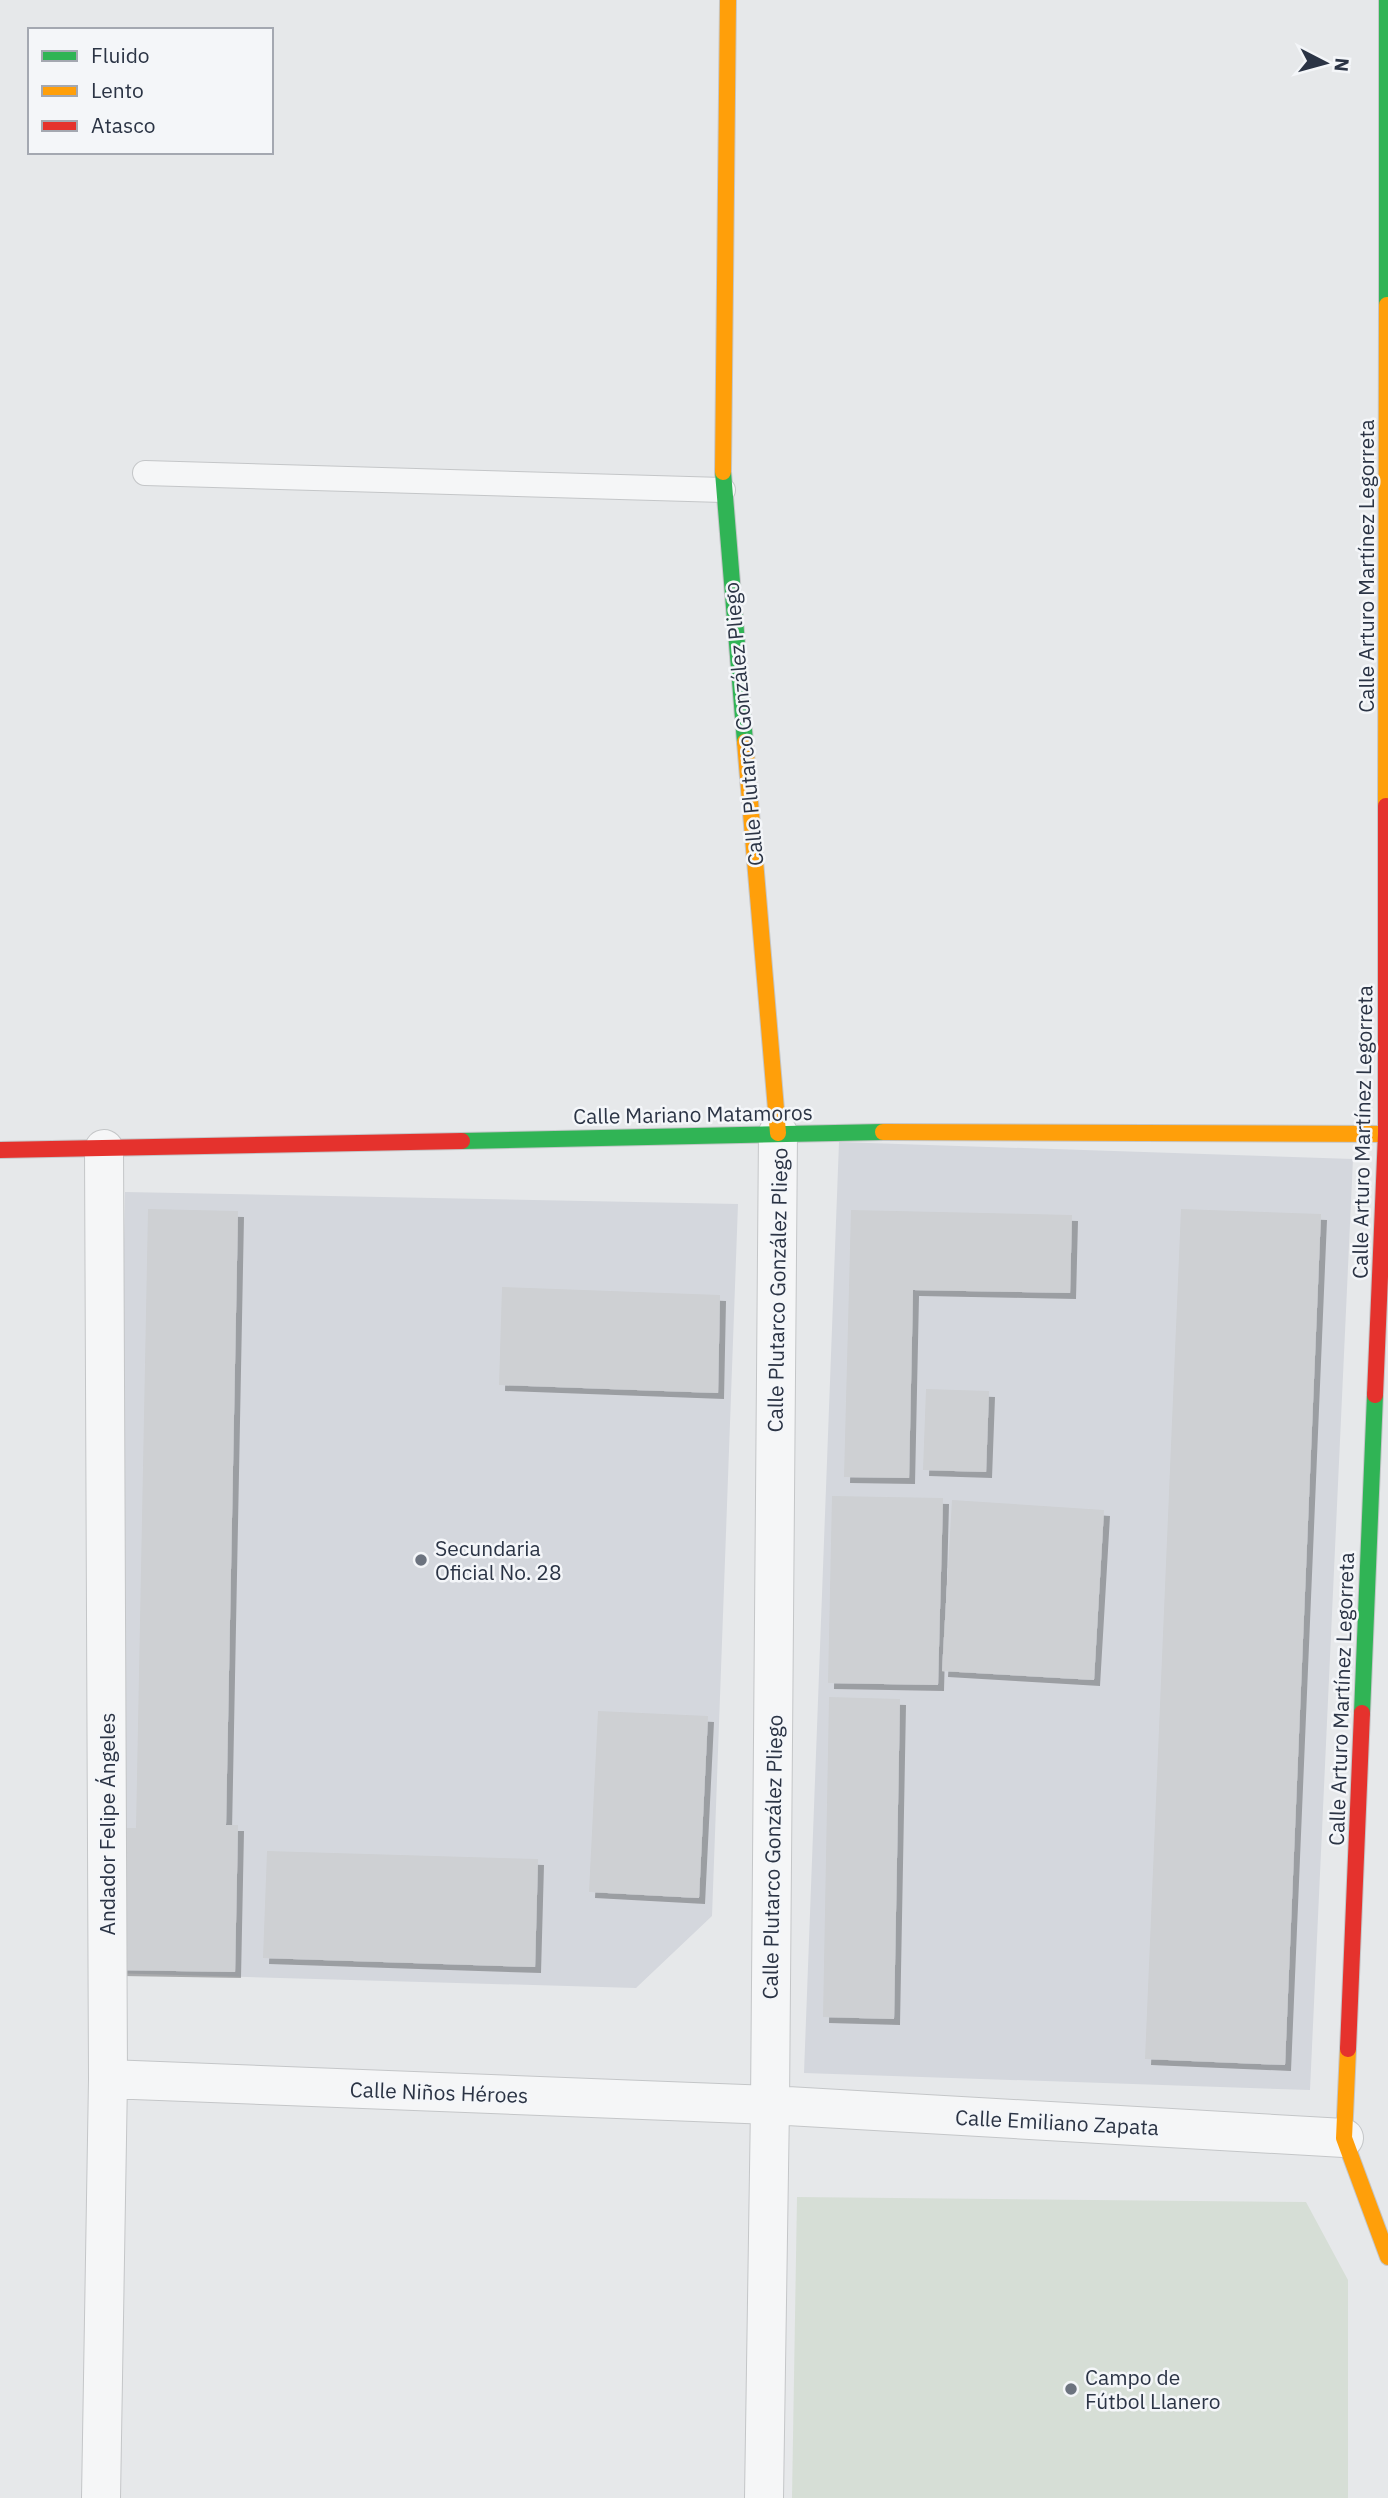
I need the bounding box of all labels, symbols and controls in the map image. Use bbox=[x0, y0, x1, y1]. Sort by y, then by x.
legend bbox=[28, 28, 273, 154]
north arrow bbox=[1290, 28, 1360, 98]
text: Fluido bbox=[91, 41, 150, 69]
text: N bbox=[1329, 57, 1355, 73]
text: Lento bbox=[91, 76, 144, 104]
text: Atasco bbox=[91, 111, 155, 139]
street label: Calle Arturo Martínez Legorreta bbox=[1352, 419, 1380, 713]
street label: Calle Plutarco González Pliego bbox=[717, 581, 769, 867]
street label: Calle Arturo Martínez Legorreta bbox=[1345, 985, 1379, 1279]
street label: Calle Mariano Matamoros bbox=[573, 1098, 813, 1130]
street label: Calle Plutarco González Pliego bbox=[761, 1147, 793, 1433]
place label: Secundaria Oficial No. 28 bbox=[435, 1534, 562, 1586]
marker: Secundaria Oficial No. 28 bbox=[413, 1552, 429, 1568]
street label: Calle Arturo Martínez Legorreta bbox=[1322, 1552, 1360, 1846]
street label: Andador Felipe Ángeles bbox=[93, 1712, 121, 1936]
street label: Calle Plutarco González Pliego bbox=[756, 1714, 788, 2000]
street label: Calle Niños Héroes bbox=[349, 2075, 529, 2109]
street label: Calle Emiliano Zapata bbox=[954, 2103, 1160, 2141]
place label: Campo de Fútbol Llanero bbox=[1085, 2363, 1220, 2415]
marker: Campo de Fútbol Llanero bbox=[1063, 2381, 1079, 2397]

